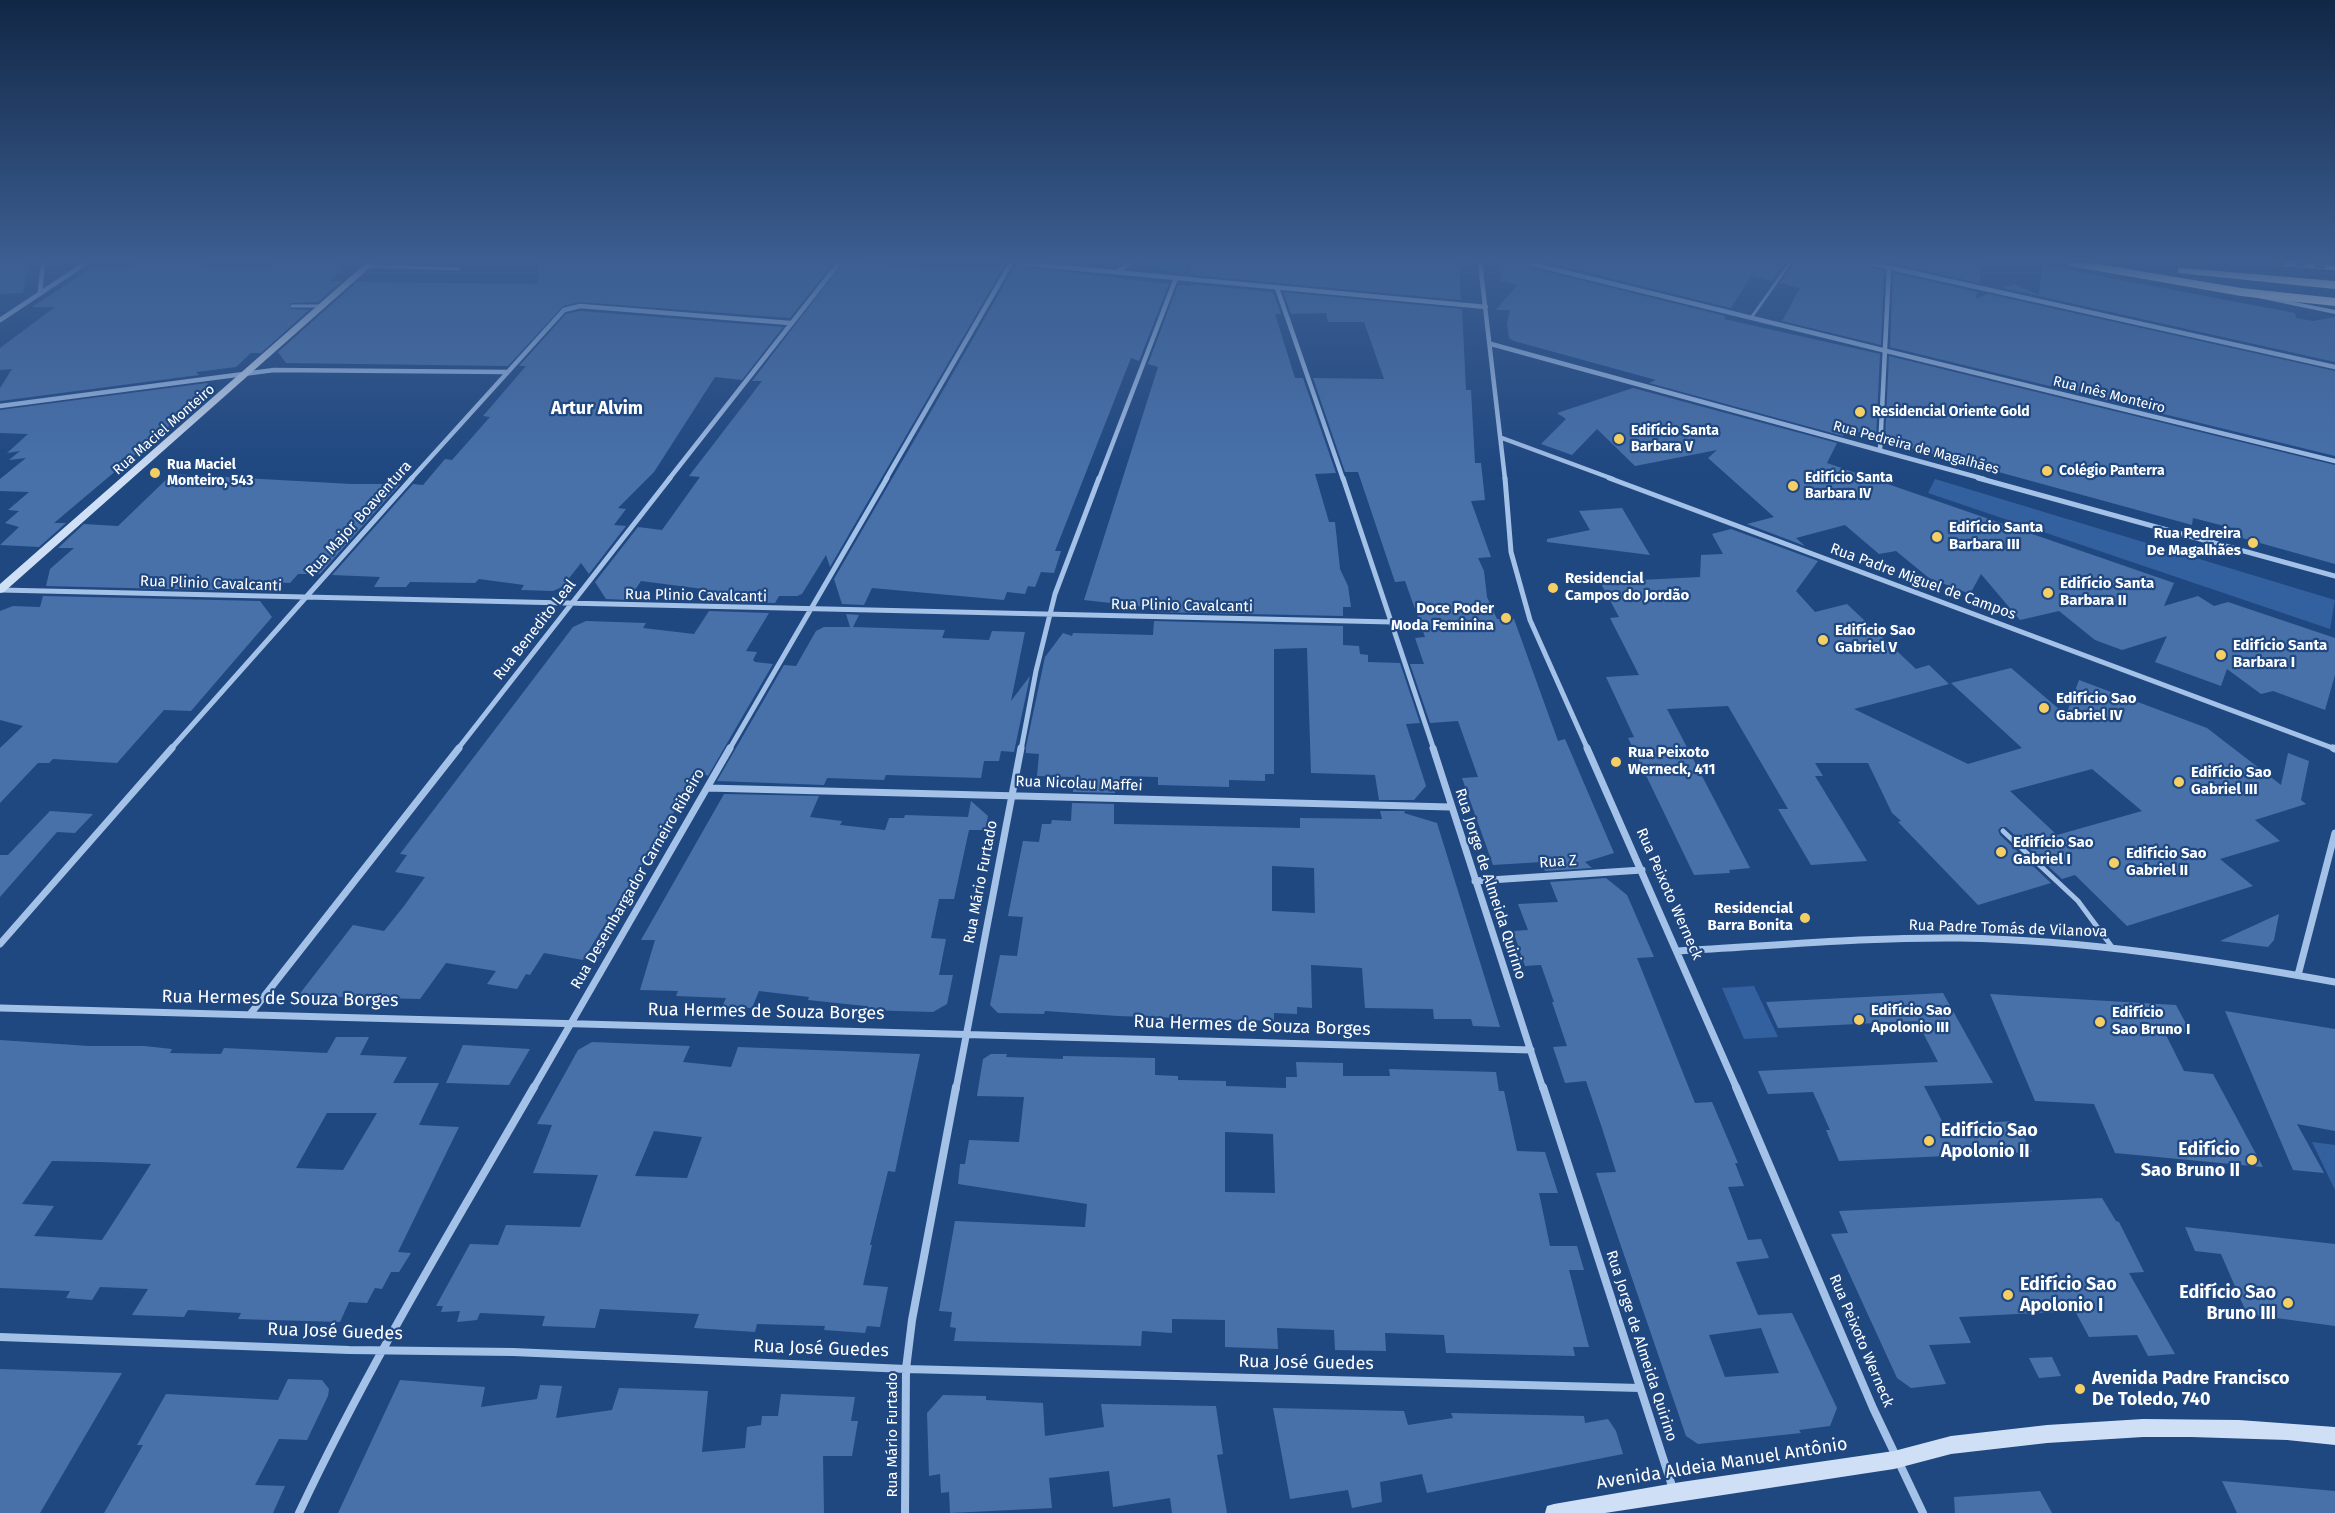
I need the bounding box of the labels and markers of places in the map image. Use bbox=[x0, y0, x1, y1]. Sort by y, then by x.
place label: Residencial Oriente Gold bbox=[1872, 404, 2030, 420]
marker: Residencial Oriente Gold bbox=[1853, 405, 1867, 419]
place label: Edifício Santa Barbara V bbox=[1631, 423, 1719, 455]
marker: Edifício Santa Barbara V bbox=[1612, 432, 1626, 446]
place label: Rua Maciel Monteiro, 543 bbox=[167, 457, 253, 490]
place label: Colégio Panterra bbox=[2059, 463, 2165, 479]
marker: Colégio Panterra bbox=[2040, 464, 2054, 478]
marker: Rua Maciel Monteiro, 543 bbox=[148, 466, 162, 480]
place label: Edifício Santa Barbara IV bbox=[1805, 470, 1893, 502]
marker: Edifício Santa Barbara IV bbox=[1786, 479, 1800, 493]
place label: Edifício Santa Barbara III bbox=[1949, 519, 2043, 554]
place label: Rua Pedreira De Magalhães bbox=[2147, 525, 2241, 560]
marker: Edifício Santa Barbara III bbox=[1930, 530, 1944, 544]
marker: Rua Pedreira De Magalhães bbox=[2246, 536, 2260, 550]
place label: Residencial Campos do Jordão bbox=[1565, 570, 1689, 605]
place label: Edifício Santa Barbara II bbox=[2060, 575, 2154, 610]
marker: Residencial Campos do Jordão bbox=[1546, 581, 1560, 595]
marker: Edifício Santa Barbara II bbox=[2041, 586, 2055, 600]
place label: Doce Poder Moda Feminina bbox=[1391, 600, 1494, 635]
marker: Doce Poder Moda Feminina bbox=[1499, 611, 1513, 625]
place label: Edifício Sao Gabriel V bbox=[1835, 622, 1916, 657]
marker: Edifício Sao Gabriel V bbox=[1816, 633, 1830, 647]
place label: Edifício Santa Barbara I bbox=[2233, 637, 2327, 672]
marker: Edifício Santa Barbara I bbox=[2214, 648, 2228, 662]
place label: Edifício Sao Gabriel IV bbox=[2056, 690, 2137, 725]
marker: Edifício Sao Gabriel IV bbox=[2037, 701, 2051, 715]
place label: Rua Peixoto Werneck, 411 bbox=[1628, 744, 1716, 779]
marker: Rua Peixoto Werneck, 411 bbox=[1609, 755, 1623, 769]
place label: Edifício Sao Gabriel III bbox=[2191, 764, 2272, 799]
marker: Edifício Sao Gabriel III bbox=[2172, 775, 2186, 789]
place label: Edifício Sao Gabriel I bbox=[2013, 834, 2094, 869]
marker: Edifício Sao Gabriel I bbox=[1994, 845, 2008, 859]
place label: Edifício Sao Gabriel II bbox=[2126, 845, 2207, 880]
marker: Edifício Sao Gabriel II bbox=[2107, 856, 2121, 870]
place label: Residencial Barra Bonita bbox=[1708, 900, 1793, 935]
marker: Residencial Barra Bonita bbox=[1798, 911, 1812, 925]
place label: Edifício Sao Apolonio III bbox=[1871, 1002, 1952, 1037]
place label: Edifício Sao Bruno I bbox=[2112, 1004, 2190, 1039]
marker: Edifício Sao Apolonio III bbox=[1852, 1013, 1866, 1027]
marker: Edifício Sao Bruno I bbox=[2093, 1015, 2107, 1029]
place label: Edifício Sao Apolonio II bbox=[1941, 1120, 2038, 1162]
marker: Edifício Sao Apolonio II bbox=[1922, 1134, 1936, 1148]
place label: Edifício Sao Bruno II bbox=[2141, 1139, 2240, 1182]
marker: Edifício Sao Bruno II bbox=[2245, 1153, 2259, 1167]
place label: Edifício Sao Apolonio I bbox=[2020, 1274, 2117, 1316]
place label: Edifício Sao Bruno III bbox=[2179, 1282, 2276, 1324]
marker: Edifício Sao Apolonio I bbox=[2001, 1288, 2015, 1302]
marker: Edifício Sao Bruno III bbox=[2281, 1296, 2295, 1310]
place label: Avenida Padre Francisco De Toledo, 740 bbox=[2092, 1368, 2290, 1410]
marker: Avenida Padre Francisco De Toledo, 740 bbox=[2073, 1382, 2087, 1396]

